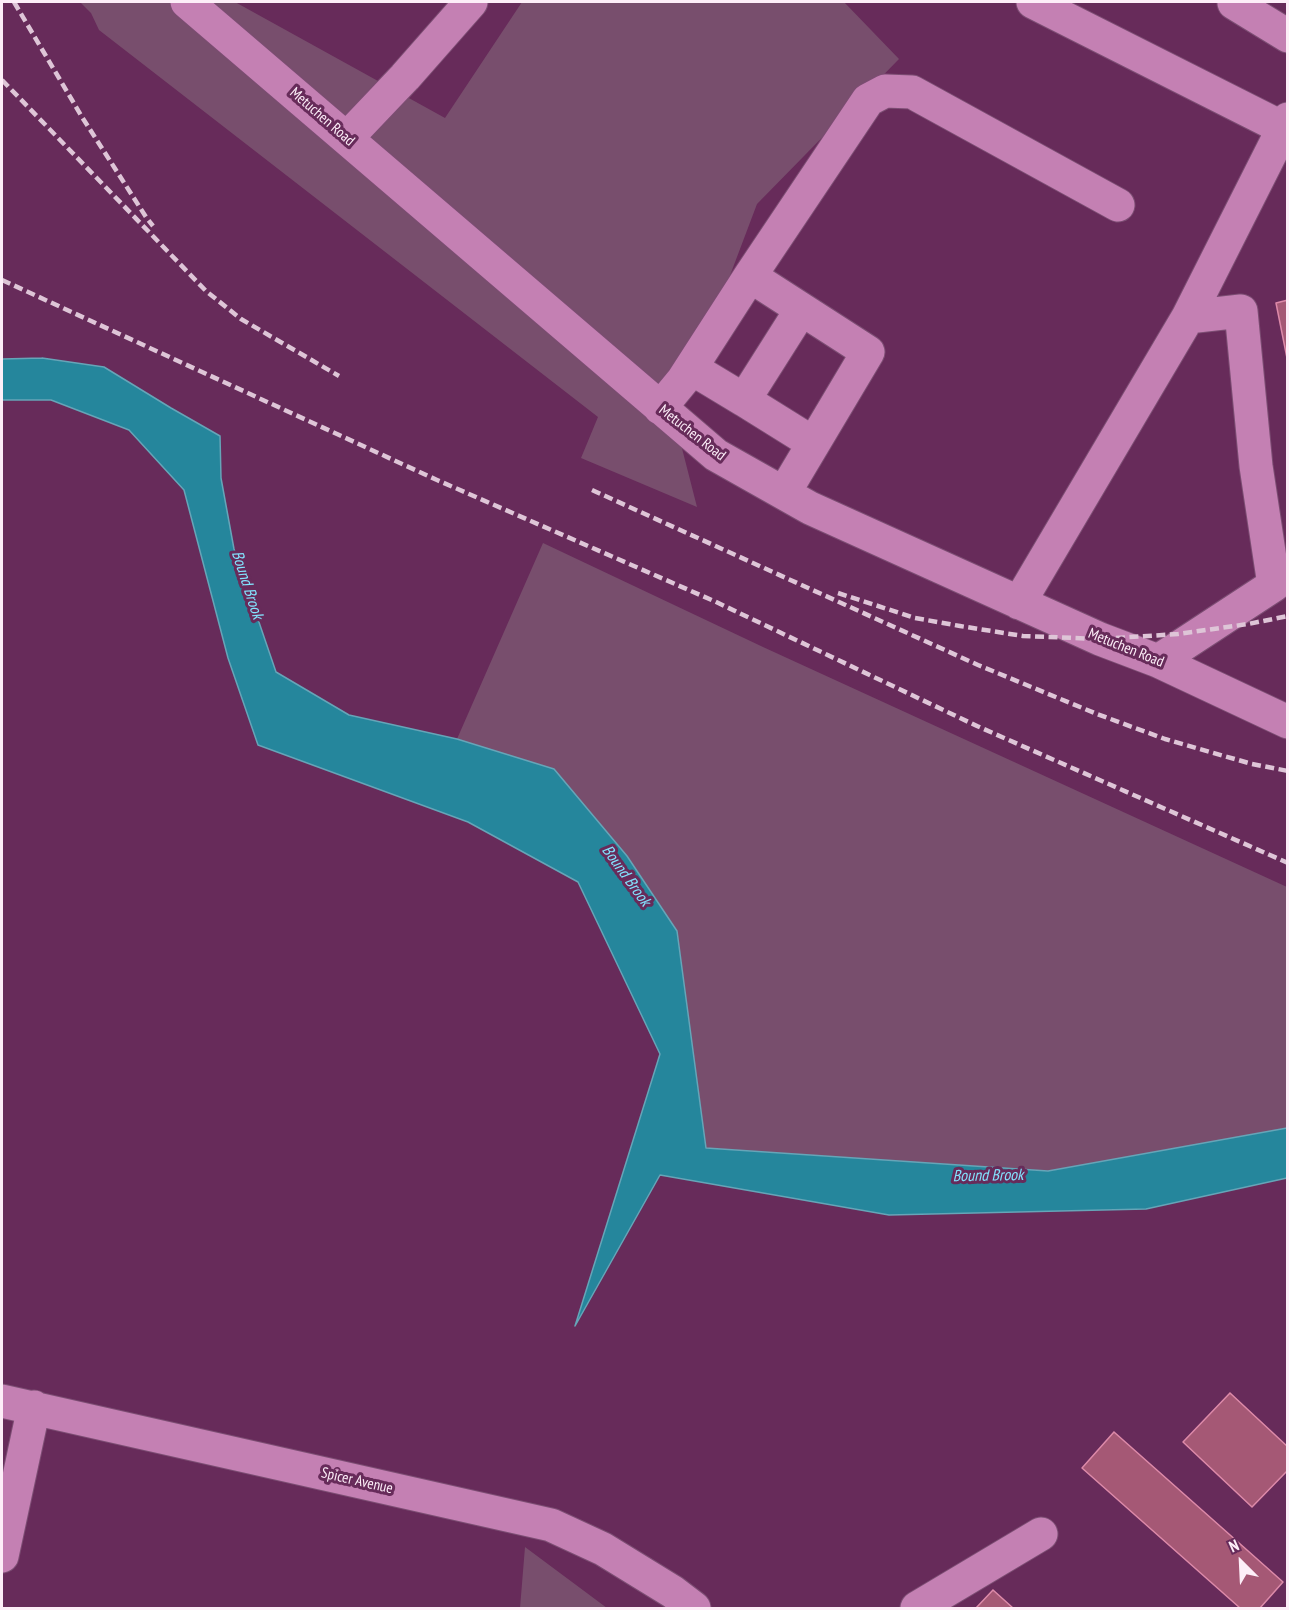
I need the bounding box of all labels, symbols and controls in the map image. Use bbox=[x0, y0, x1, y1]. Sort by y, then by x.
street label: Metuchen Road bbox=[286, 84, 358, 150]
street label: Metuchen Road bbox=[655, 401, 729, 465]
water label: Bound Brook bbox=[227, 548, 267, 622]
street label: Metuchen Road bbox=[1086, 625, 1166, 671]
water label: Bound Brook bbox=[597, 842, 655, 910]
water label: Bound Brook bbox=[952, 1166, 1024, 1186]
street label: Spicer Avenue bbox=[320, 1464, 394, 1498]
north arrow bbox=[1211, 1532, 1271, 1592]
text: N bbox=[1226, 1535, 1242, 1556]

